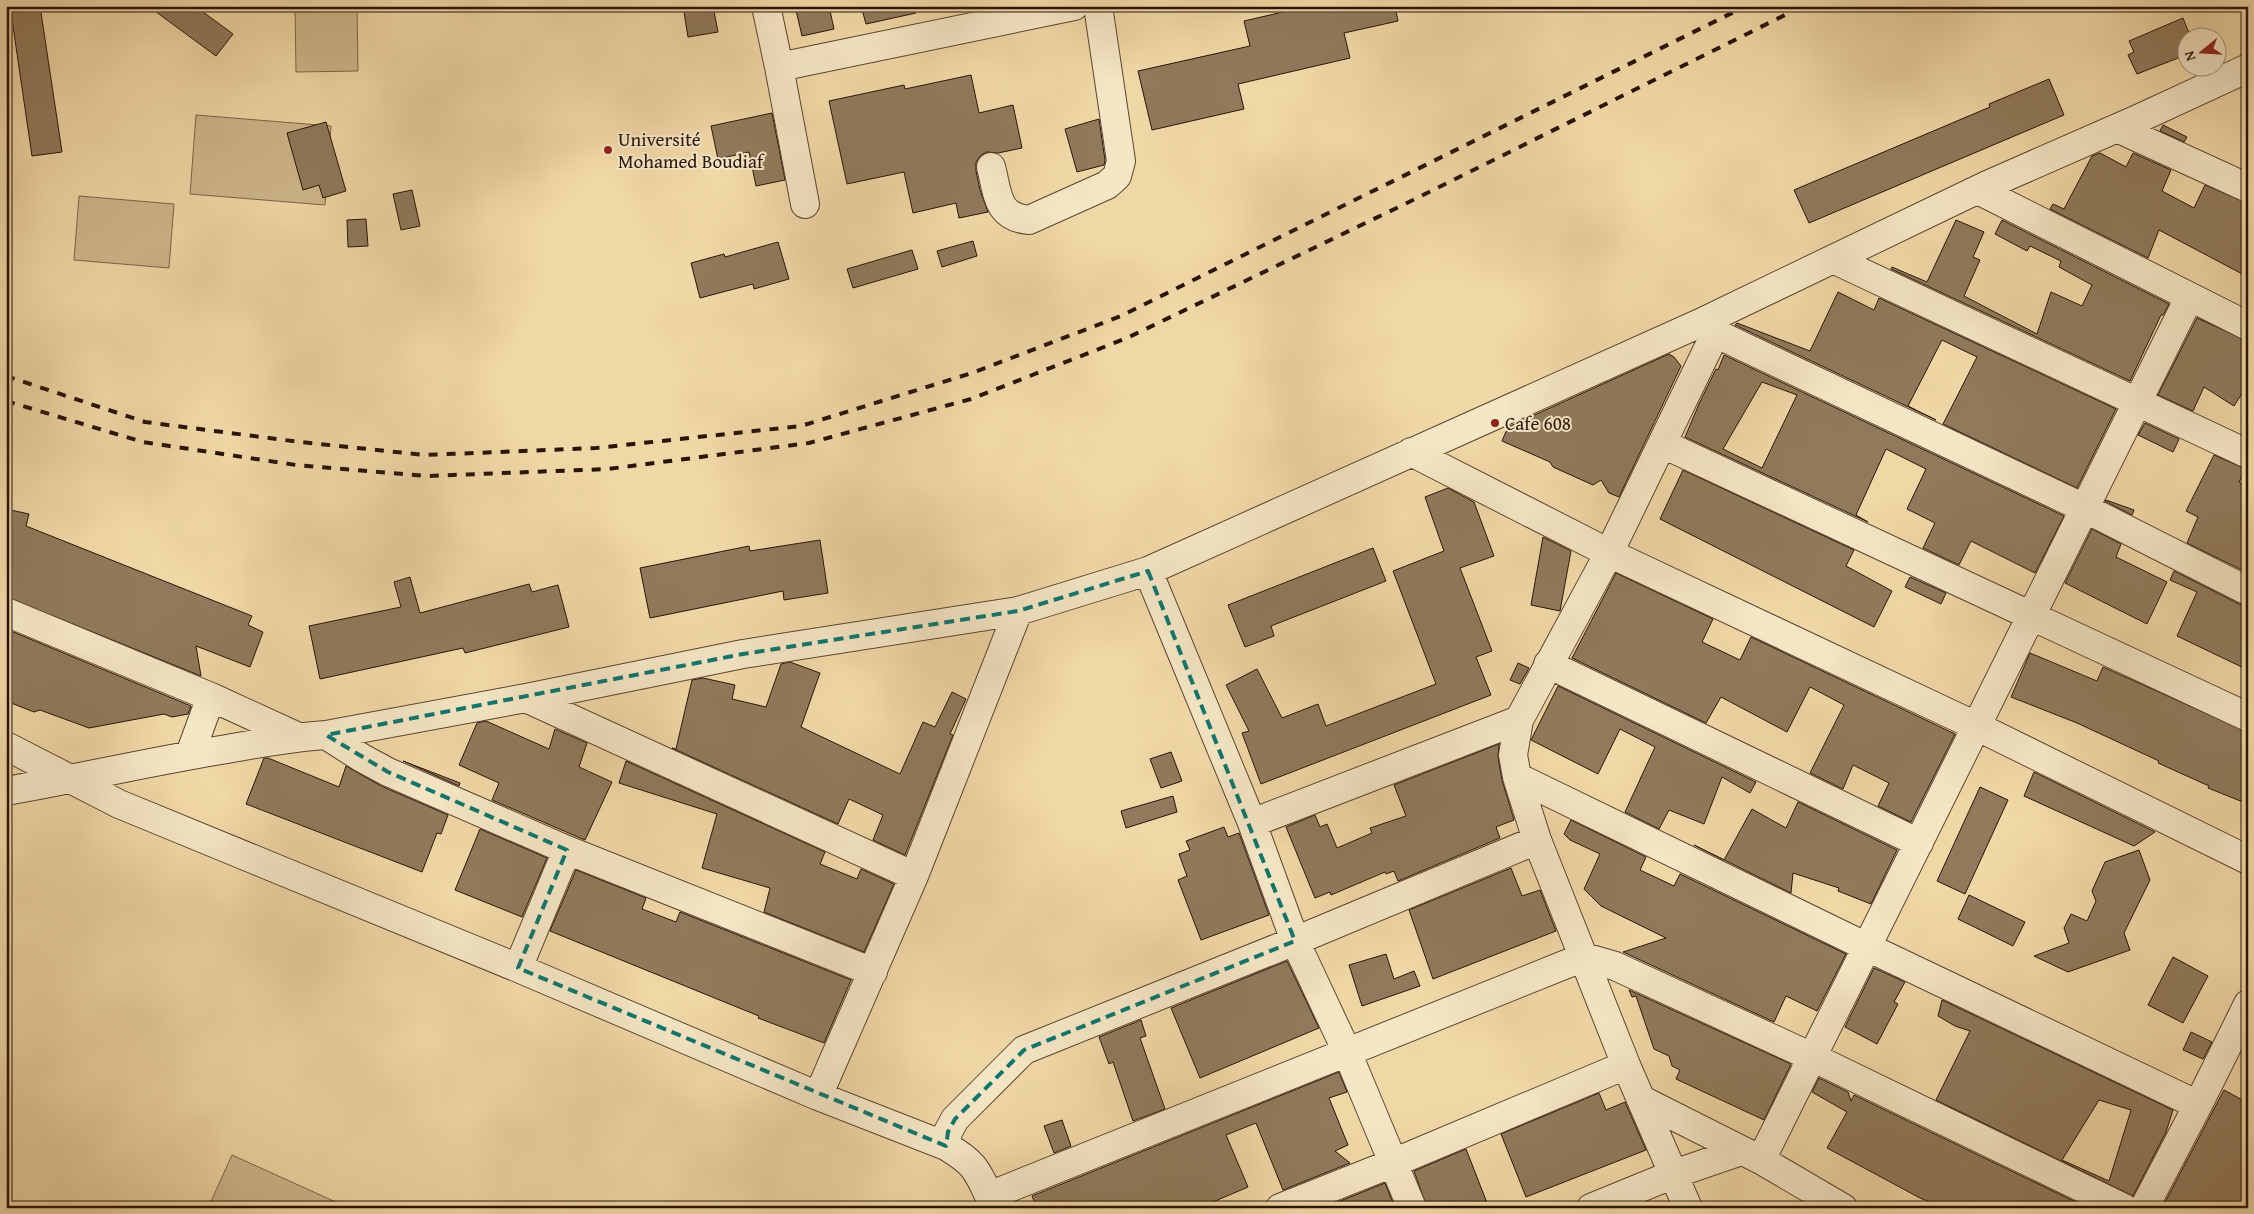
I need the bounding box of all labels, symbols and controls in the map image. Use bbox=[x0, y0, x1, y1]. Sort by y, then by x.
north arrow bbox=[2176, 28, 2226, 78]
text: N bbox=[2178, 48, 2201, 64]
place label: Université Mohamed Boudiaf bbox=[618, 125, 765, 175]
marker: Université Mohamed Boudiaf bbox=[602, 144, 614, 156]
place label: Cafe 608 bbox=[1505, 409, 1571, 437]
marker: Cafe 608 bbox=[1489, 417, 1501, 429]

